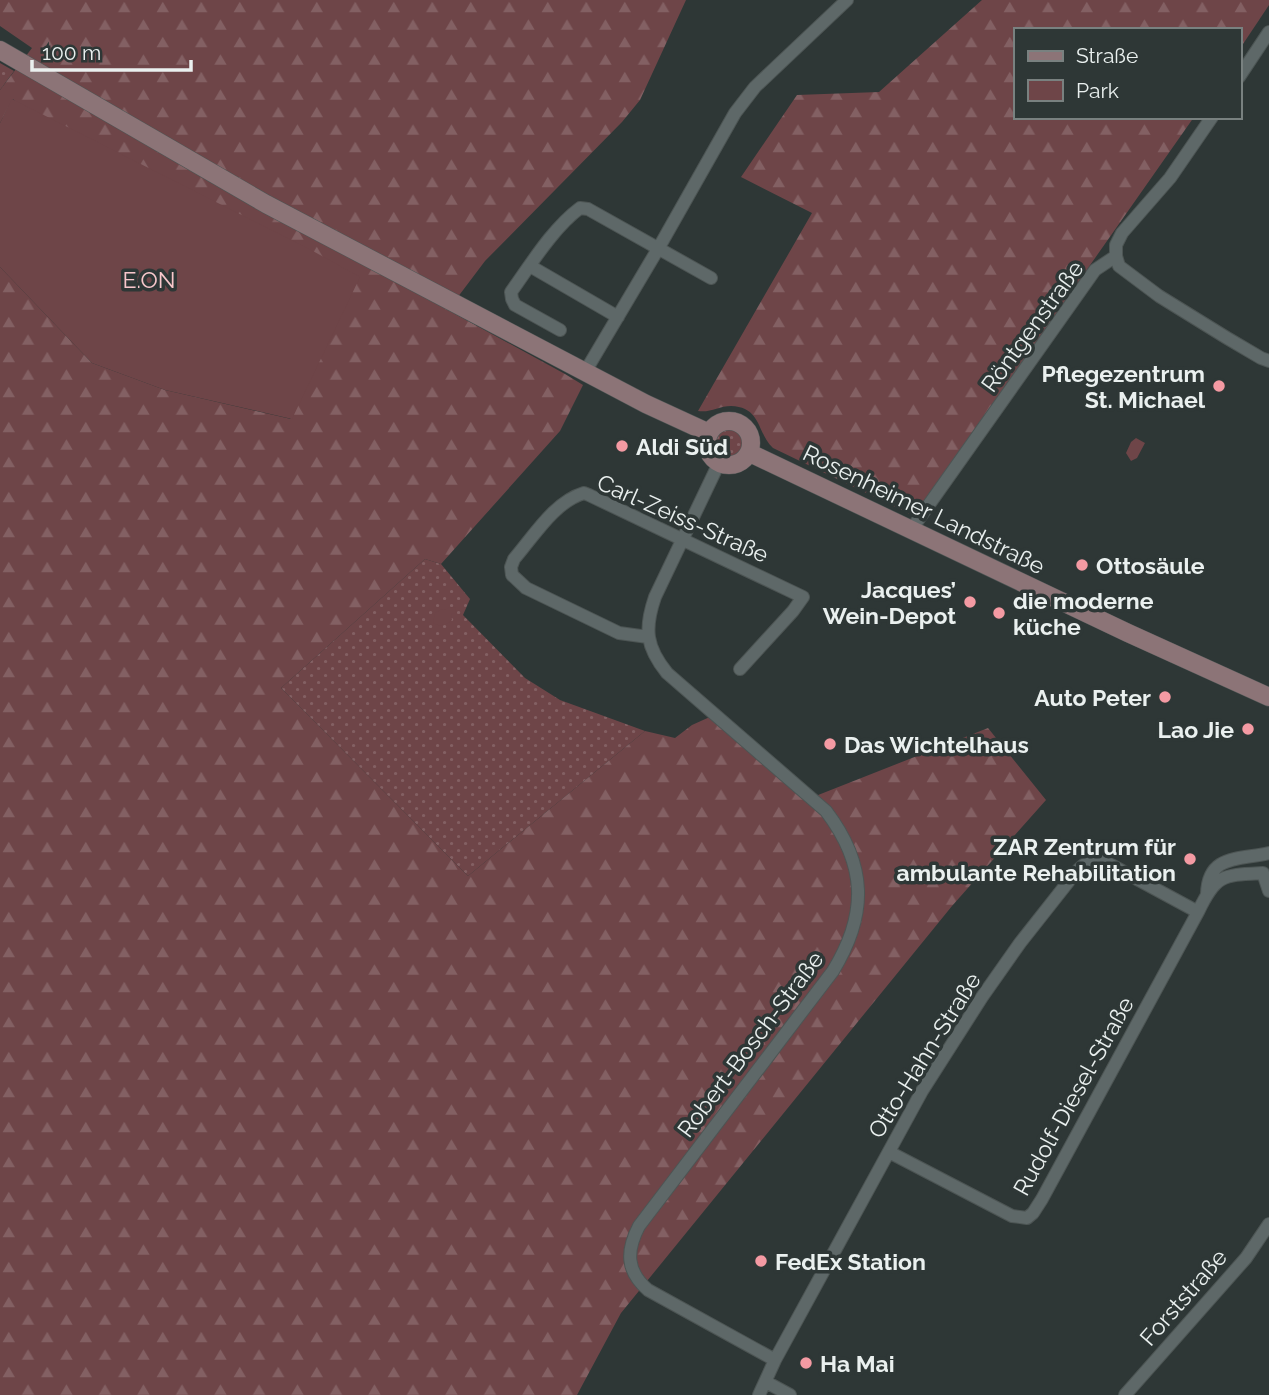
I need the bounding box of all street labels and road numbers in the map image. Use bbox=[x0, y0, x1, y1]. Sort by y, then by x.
street label: Röntgenstraße bbox=[975, 255, 1089, 397]
street label: Rosenheimer Landstraße bbox=[799, 439, 1049, 579]
street label: Carl-Zeiss-Straße bbox=[593, 468, 773, 568]
street label: Robert-Bosch-Straße bbox=[671, 946, 829, 1142]
street label: Otto-Hahn-Straße bbox=[862, 967, 986, 1143]
street label: Rudolf-Diesel-Straße bbox=[1007, 992, 1139, 1200]
street label: Forststraße bbox=[1134, 1243, 1232, 1351]

